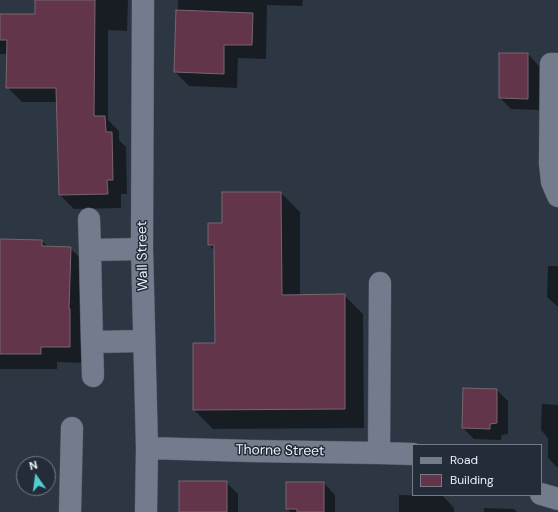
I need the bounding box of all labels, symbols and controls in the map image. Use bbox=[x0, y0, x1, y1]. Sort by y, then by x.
street label: Wall Street bbox=[134, 221, 152, 291]
street label: Thorne Street bbox=[235, 442, 325, 460]
legend bbox=[412, 444, 542, 496]
text: Road bbox=[450, 452, 478, 468]
north arrow bbox=[16, 456, 56, 496]
text: N bbox=[28, 458, 39, 473]
text: Building bbox=[450, 472, 494, 488]

